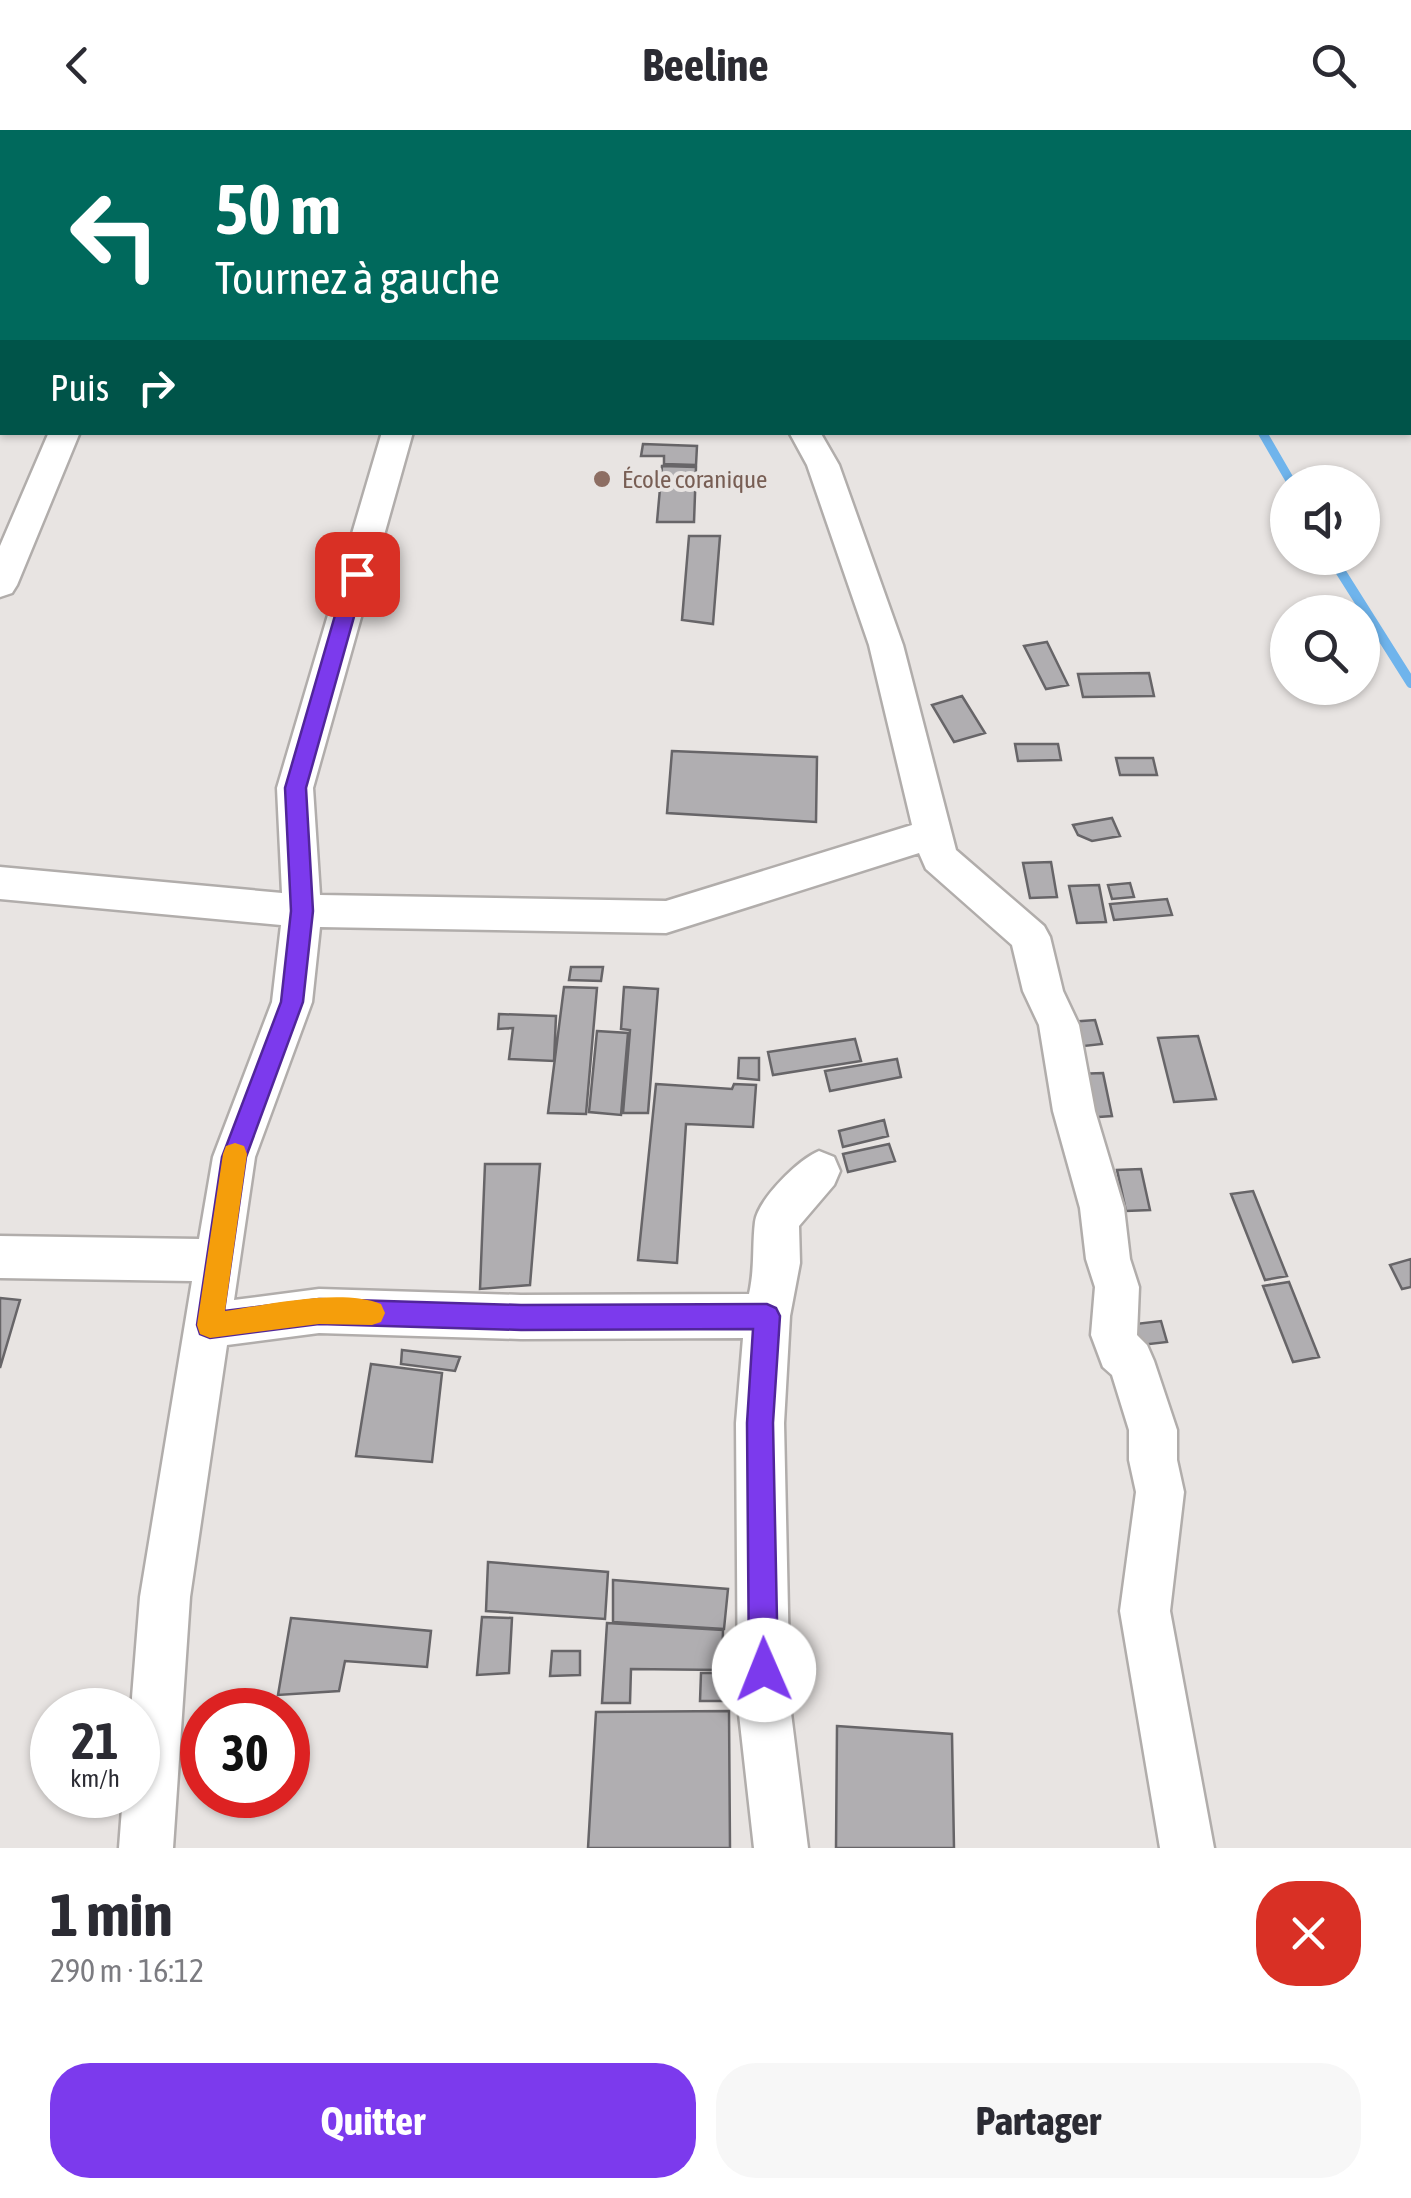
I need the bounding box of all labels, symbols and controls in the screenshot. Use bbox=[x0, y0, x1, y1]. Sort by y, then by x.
icon: back bbox=[50, 38, 105, 93]
icon: search bbox=[1306, 38, 1361, 93]
text: Beeline bbox=[642, 39, 769, 91]
text: 50 m bbox=[215, 169, 341, 249]
icon: left bbox=[50, 170, 180, 300]
text: Tournez à gauche bbox=[215, 252, 500, 304]
icon: right bbox=[129, 360, 184, 415]
text: Puis bbox=[50, 366, 109, 409]
place label: École coranique bbox=[622, 465, 767, 493]
map controls bbox=[1270, 465, 1380, 705]
button: sound bbox=[1270, 465, 1380, 575]
marker: École coranique bbox=[591, 468, 613, 490]
pin bbox=[315, 532, 400, 617]
icon: arrive bbox=[330, 547, 385, 602]
button: search bbox=[1270, 595, 1380, 705]
position arrow bbox=[712, 1618, 816, 1722]
speed limit sign: 30 bbox=[180, 1688, 310, 1818]
text: 21 bbox=[71, 1712, 118, 1770]
text: km/h bbox=[70, 1764, 120, 1792]
text: 1 min bbox=[50, 1880, 173, 1949]
button: close bbox=[1256, 1881, 1361, 1986]
text: 290 m · 16:12 bbox=[50, 1952, 204, 1989]
button: Quitter bbox=[50, 2063, 696, 2178]
button: Partager bbox=[716, 2063, 1361, 2178]

